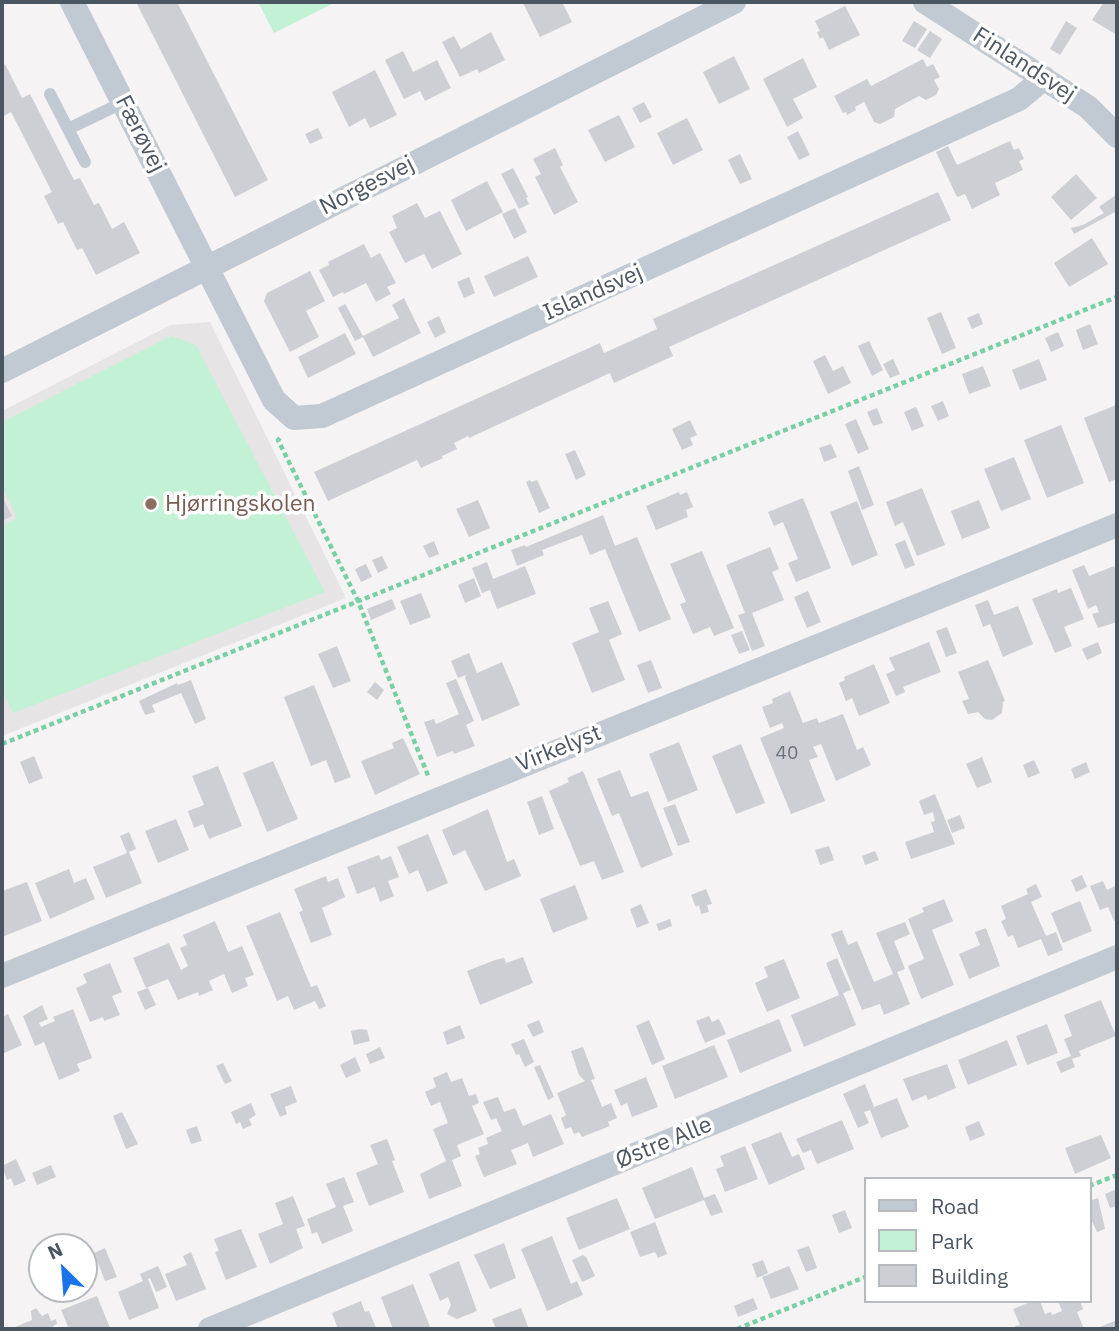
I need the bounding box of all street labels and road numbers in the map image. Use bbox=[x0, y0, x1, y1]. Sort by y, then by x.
street label: Finlandsvej bbox=[967, 22, 1081, 108]
street label: Færøvej bbox=[109, 91, 171, 177]
street label: Norgesvej bbox=[315, 151, 419, 221]
street label: Islandsvej bbox=[539, 259, 647, 327]
street label: Virkelyst bbox=[513, 720, 605, 778]
street label: Østre Alle bbox=[612, 1111, 716, 1175]

